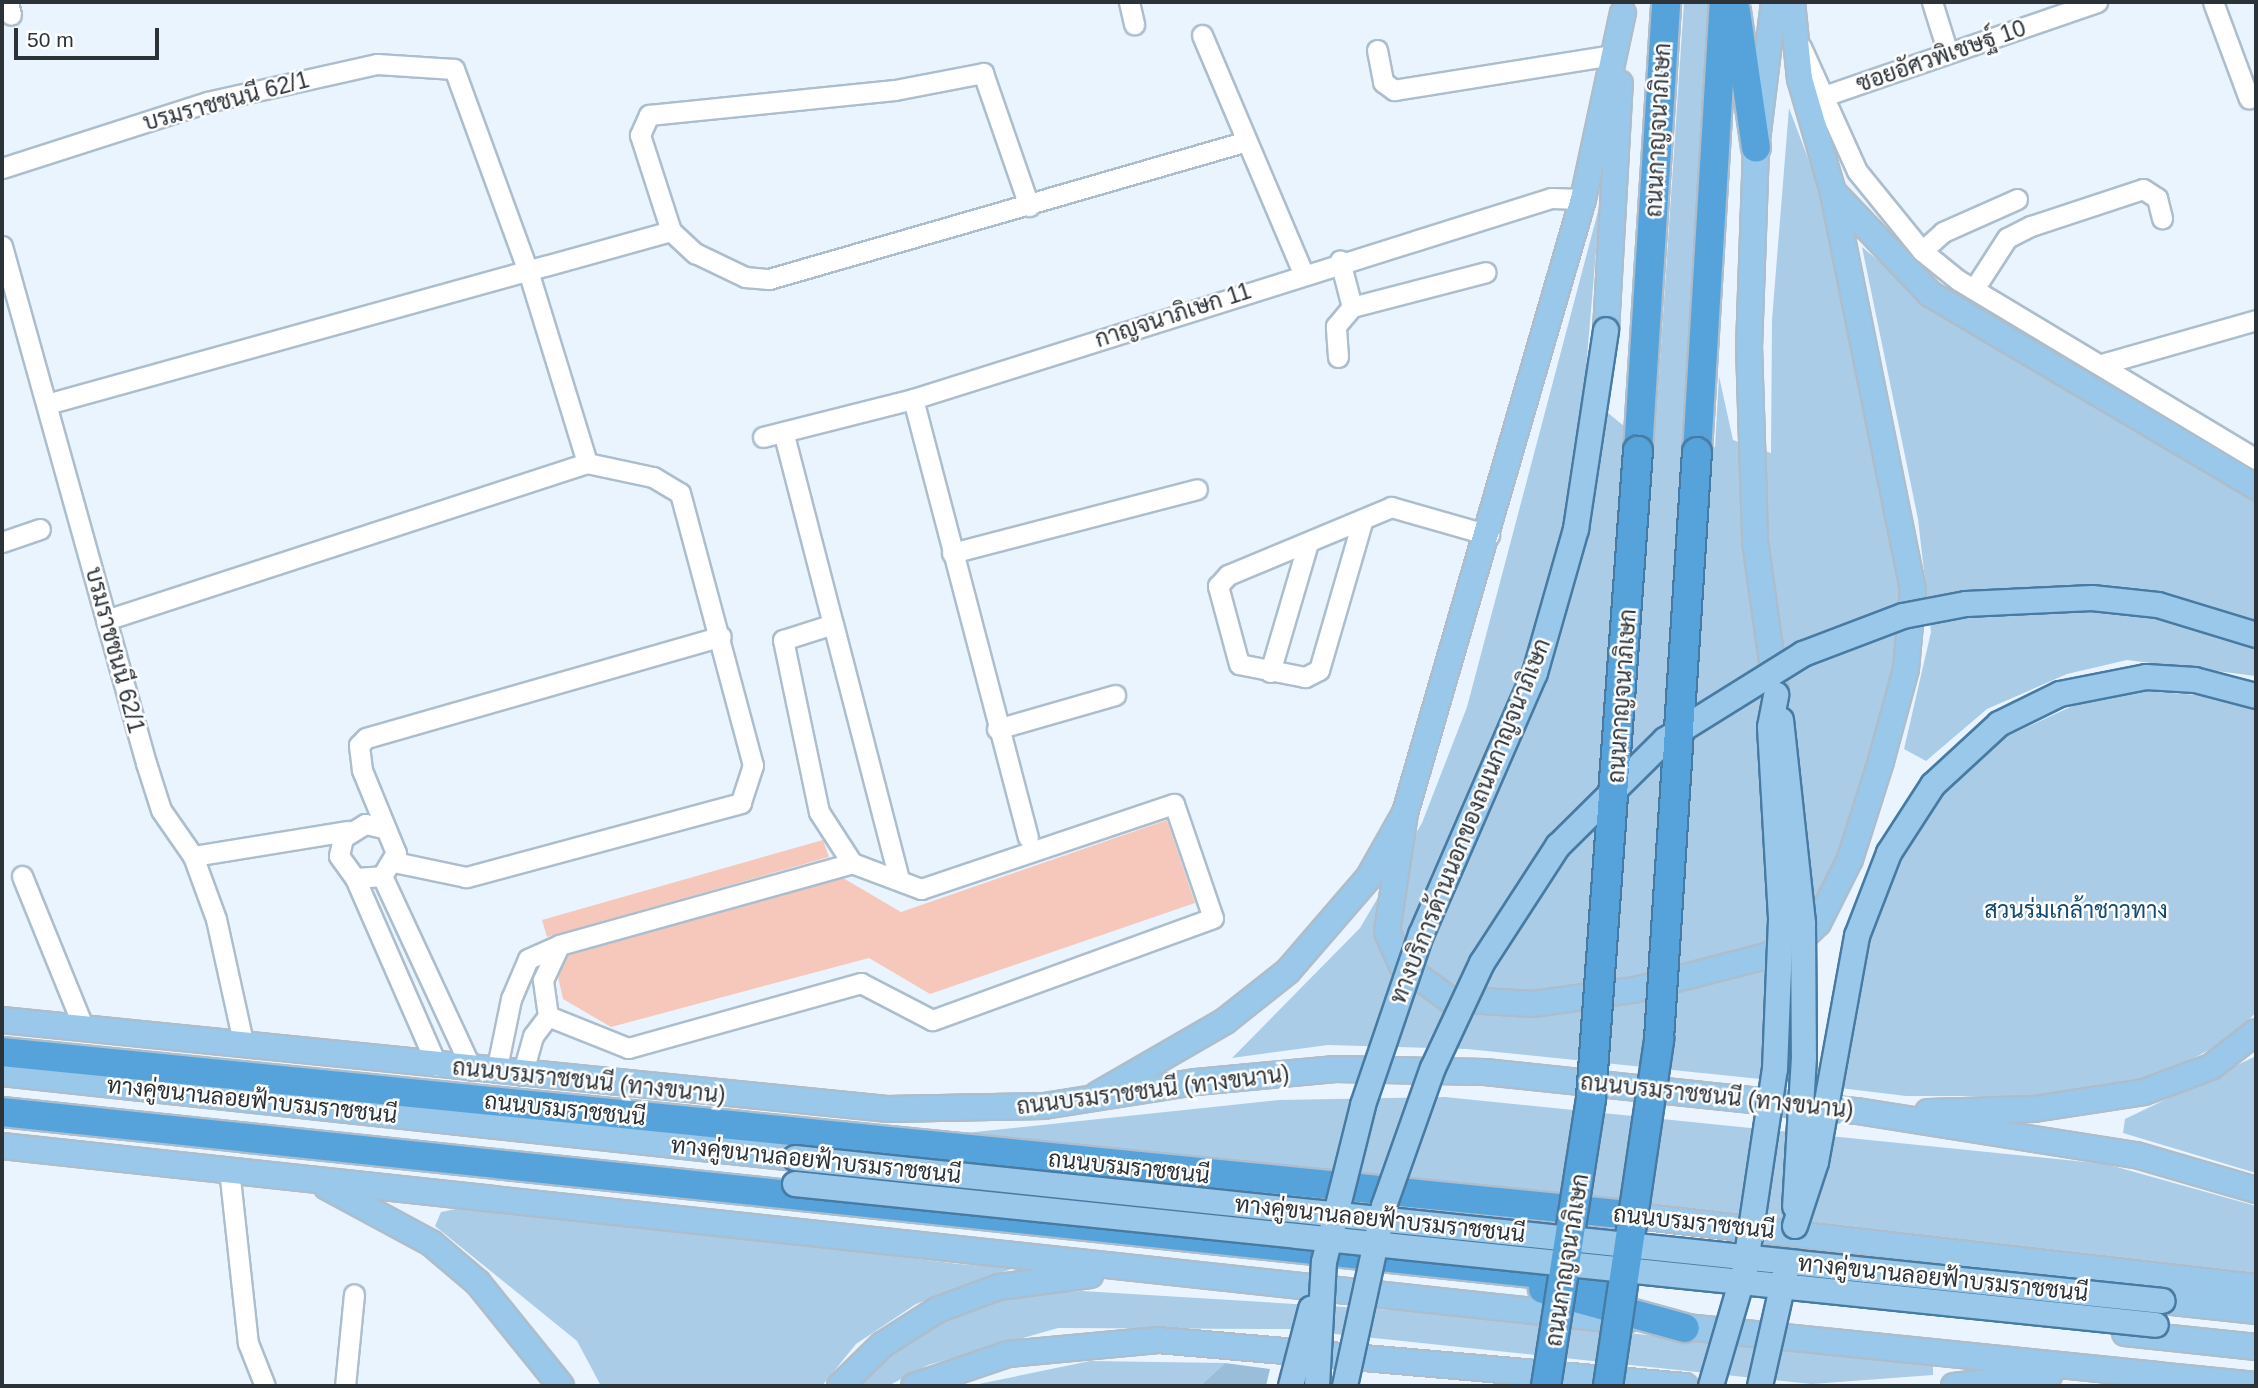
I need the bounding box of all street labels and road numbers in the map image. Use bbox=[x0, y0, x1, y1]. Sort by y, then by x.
street label: ซอยอัศวพิเชษฐ์ 10 bbox=[1853, 14, 2029, 98]
street label: ถนนกาญจนาภิเษก bbox=[1640, 42, 1676, 218]
street label: บรมราชชนนี 62/1 bbox=[140, 66, 312, 136]
street label: กาญจนาภิเษก 11 bbox=[1091, 277, 1255, 353]
street label: บรมราชชนนี 62/1 bbox=[80, 564, 150, 736]
street label: ถนนกาญจนาภิเษก bbox=[1602, 608, 1642, 784]
street label: ทางบริการด้านนอกของถนนกาญจนาภิเษก bbox=[1384, 634, 1556, 1008]
street label: ถนนบรมราชชนนี (ทางขนาน) bbox=[451, 1053, 727, 1109]
street label: ถนนบรมราชชนนี (ทางขนาน) bbox=[1015, 1060, 1291, 1120]
street label: ถนนบรมราชชนนี (ทางขนาน) bbox=[1579, 1068, 1855, 1124]
street label: ทางคู่ขนานลอยฟ้าบรมราชชนนี bbox=[105, 1071, 399, 1129]
street label: ถนนบรมราชชนนี bbox=[483, 1087, 647, 1131]
street label: ทางคู่ขนานลอยฟ้าบรมราชชนนี bbox=[669, 1131, 963, 1189]
street label: ถนนบรมราชชนนี bbox=[1047, 1145, 1211, 1189]
street label: ถนนกาญจนาภิเษก bbox=[1540, 1171, 1594, 1349]
street label: ทางคู่ขนานลอยฟ้าบรมราชชนนี bbox=[1233, 1190, 1527, 1248]
street label: ถนนบรมราชชนนี bbox=[1612, 1200, 1776, 1244]
street label: ทางคู่ขนานลอยฟ้าบรมราชชนนี bbox=[1796, 1249, 2090, 1307]

